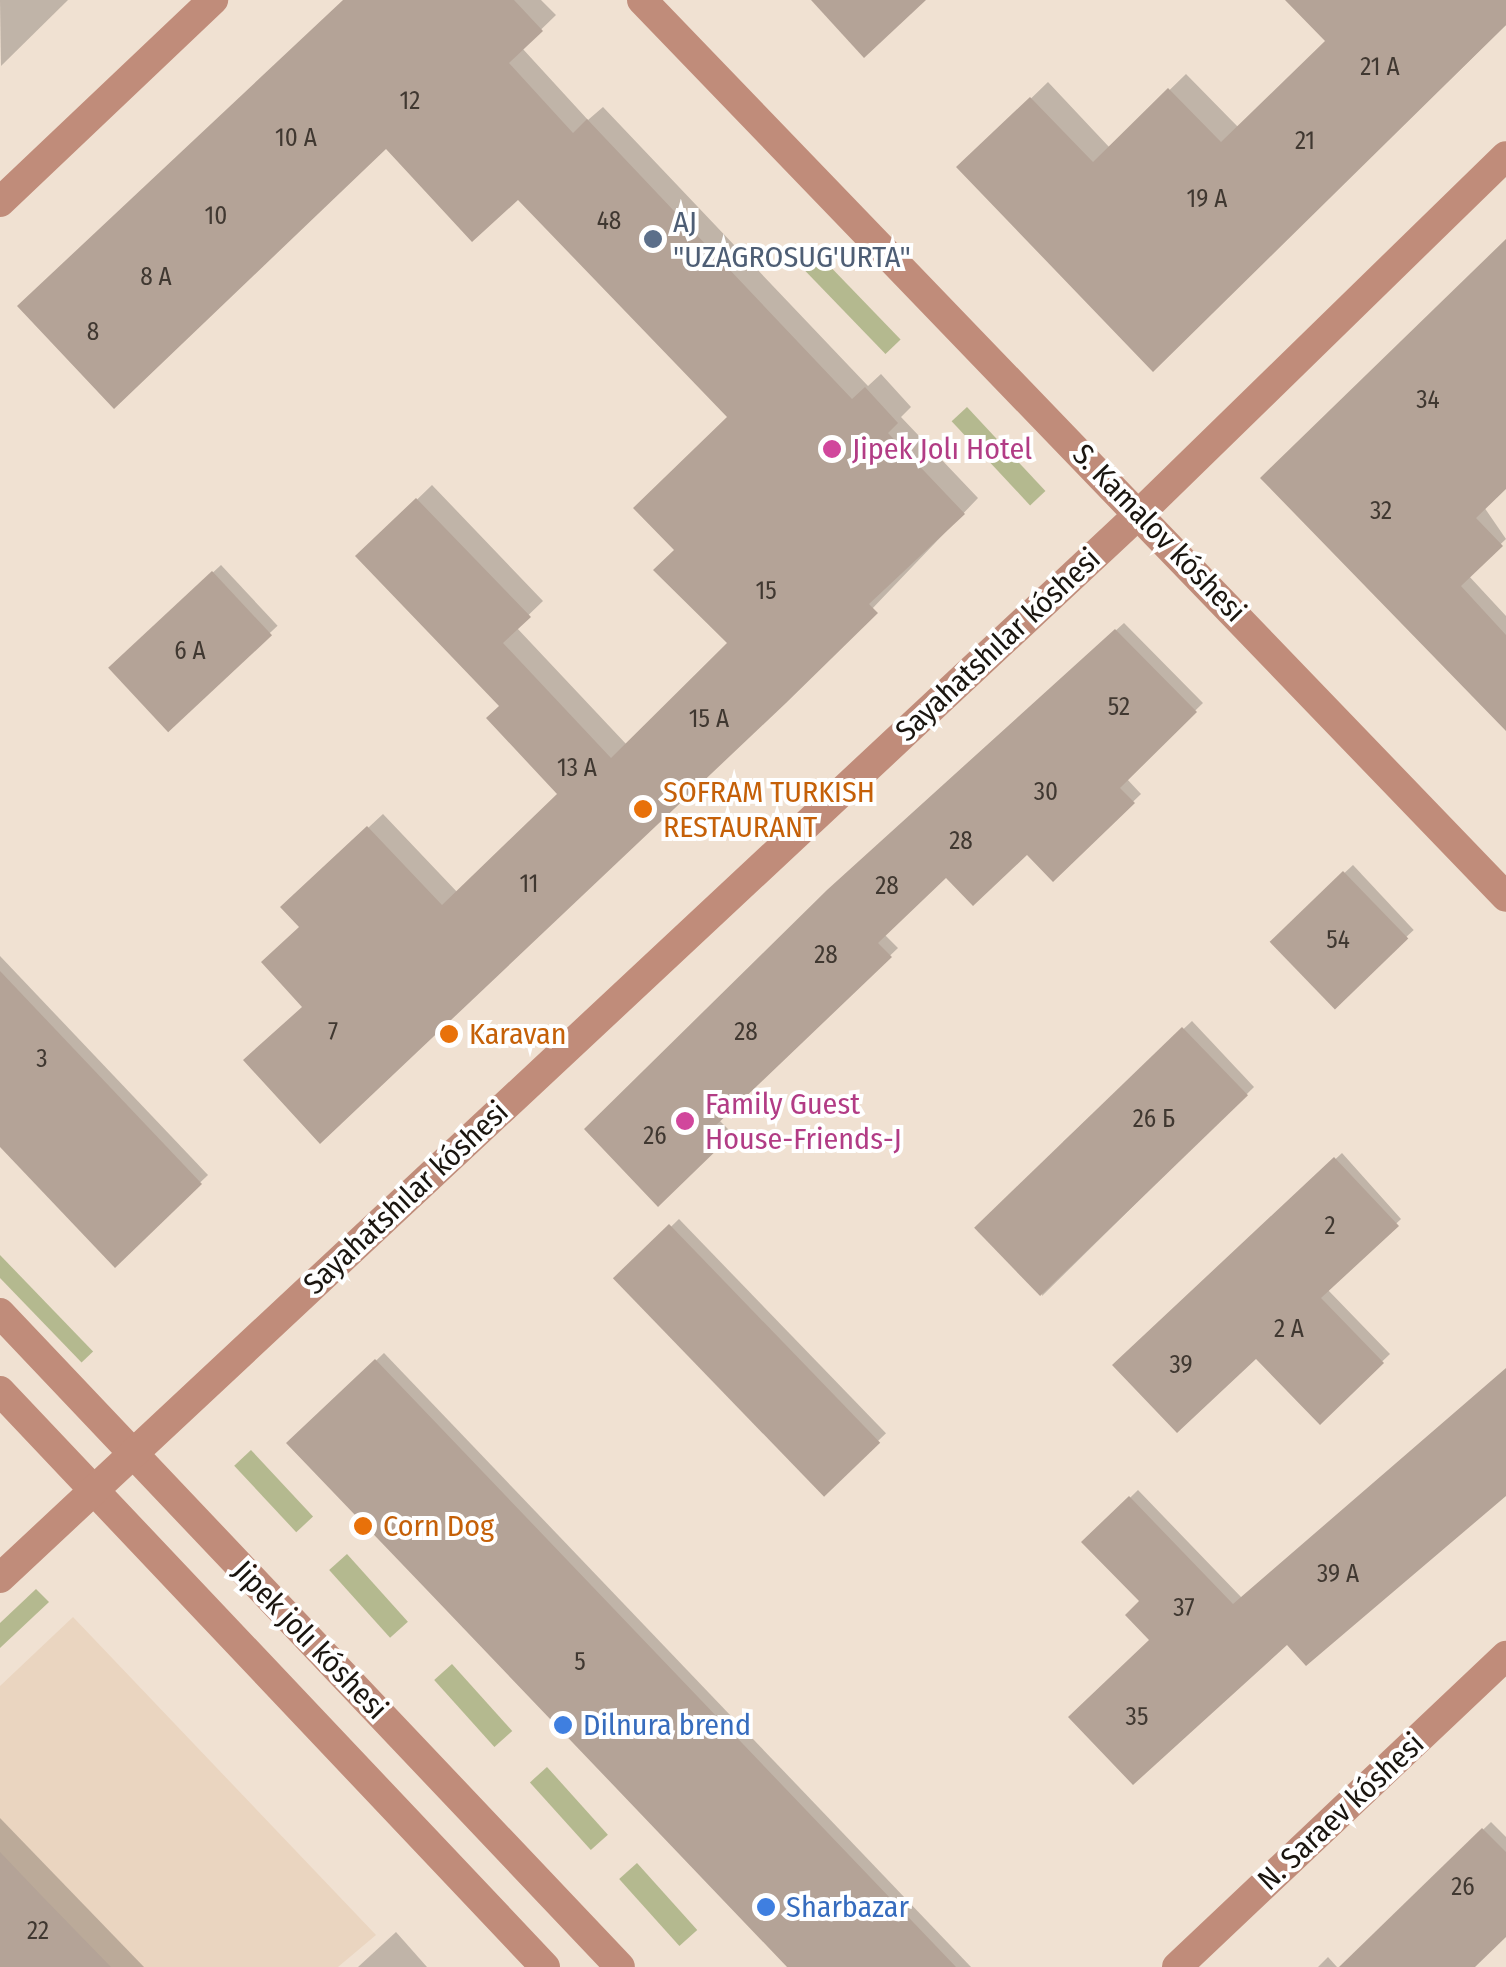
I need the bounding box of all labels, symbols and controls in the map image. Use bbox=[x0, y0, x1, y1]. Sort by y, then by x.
house number: 21 А bbox=[1360, 52, 1400, 82]
house number: 12 bbox=[400, 86, 420, 116]
house number: 10 А bbox=[275, 123, 317, 153]
house number: 21 bbox=[1295, 126, 1315, 156]
house number: 19 А bbox=[1187, 184, 1227, 214]
house number: 10 bbox=[205, 201, 227, 231]
place label: AJ "UZAGROSUG'URTA" bbox=[673, 204, 911, 274]
house number: 48 bbox=[597, 206, 621, 236]
marker: AJ "UZAGROSUG'URTA" bbox=[642, 228, 664, 250]
house number: 8 А bbox=[140, 262, 172, 292]
house number: 8 bbox=[87, 317, 99, 347]
house number: 34 bbox=[1416, 385, 1440, 415]
place label: Jipek Jolı Hotel bbox=[852, 431, 1032, 467]
street label: S. Kamalov kóshesi bbox=[1065, 437, 1253, 629]
marker: Jipek Jolı Hotel bbox=[821, 438, 843, 460]
house number: 32 bbox=[1370, 496, 1392, 526]
street label: Sayahatshılar kóshesi bbox=[888, 541, 1108, 749]
house number: 15 bbox=[755, 576, 777, 606]
house number: 6 А bbox=[174, 636, 206, 666]
house number: 52 bbox=[1108, 692, 1130, 722]
house number: 15 А bbox=[689, 704, 729, 734]
house number: 13 А bbox=[557, 753, 597, 783]
place label: SOFRAM TURKISH RESTAURANT bbox=[663, 774, 875, 844]
house number: 30 bbox=[1034, 777, 1058, 807]
marker: SOFRAM TURKISH RESTAURANT bbox=[632, 798, 654, 820]
house number: 28 bbox=[949, 826, 973, 856]
house number: 11 bbox=[519, 869, 539, 899]
house number: 28 bbox=[875, 871, 899, 901]
house number: 54 bbox=[1326, 925, 1350, 955]
house number: 28 bbox=[814, 940, 838, 970]
place label: Karavan bbox=[469, 1016, 567, 1052]
house number: 7 bbox=[328, 1017, 338, 1047]
house number: 28 bbox=[734, 1017, 758, 1047]
marker: Karavan bbox=[438, 1023, 460, 1045]
house number: 3 bbox=[36, 1044, 48, 1074]
place label: Family Guest House-Friends-J bbox=[705, 1086, 902, 1156]
street label: Sayahatshılar kóshesi bbox=[296, 1094, 516, 1302]
house number: 26 Б bbox=[1133, 1104, 1175, 1134]
marker: Family Guest House-Friends-J bbox=[674, 1110, 696, 1132]
house number: 26 bbox=[643, 1121, 667, 1151]
house number: 2 bbox=[1324, 1211, 1336, 1241]
house number: 2 А bbox=[1274, 1314, 1304, 1344]
house number: 39 bbox=[1169, 1350, 1193, 1380]
place label: Corn Dog bbox=[383, 1508, 494, 1544]
marker: Corn Dog bbox=[352, 1515, 374, 1537]
street label: Jipek jolı kóshesi bbox=[225, 1553, 395, 1727]
house number: 39 А bbox=[1317, 1559, 1359, 1589]
house number: 37 bbox=[1173, 1593, 1195, 1623]
house number: 5 bbox=[574, 1647, 586, 1677]
house number: 35 bbox=[1126, 1702, 1148, 1732]
place label: Dilnura brend bbox=[583, 1707, 751, 1743]
marker: Dilnura brend bbox=[552, 1714, 574, 1736]
street label: N. Saraev kóshesi bbox=[1251, 1726, 1431, 1898]
house number: 26 bbox=[1451, 1872, 1475, 1902]
place label: Sharbazar bbox=[786, 1889, 909, 1925]
marker: Sharbazar bbox=[755, 1896, 777, 1918]
house number: 22 bbox=[27, 1916, 49, 1946]

